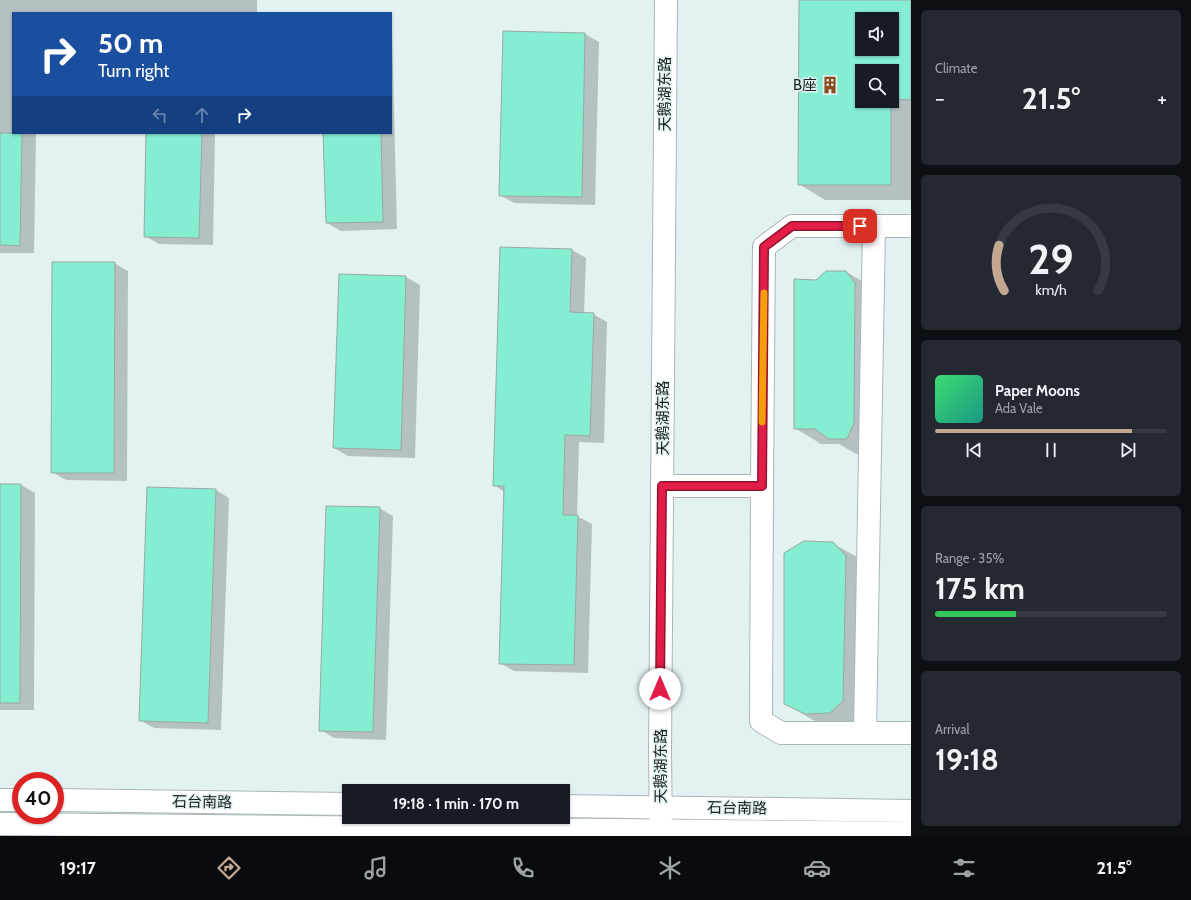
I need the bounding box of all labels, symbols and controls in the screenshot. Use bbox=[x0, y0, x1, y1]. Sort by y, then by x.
map controls bbox=[855, 12, 899, 108]
button: sound bbox=[855, 12, 899, 56]
text: 50 m bbox=[98, 26, 163, 60]
icon: right bbox=[32, 28, 84, 80]
street label: 天鹅湖东路 bbox=[656, 56, 674, 132]
text: Turn right bbox=[98, 60, 169, 82]
text: Climate bbox=[935, 60, 977, 76]
button: search bbox=[855, 64, 899, 108]
building icon: B座 bbox=[820, 75, 840, 95]
place label: B座 bbox=[793, 76, 817, 94]
text: 21.5° bbox=[1022, 80, 1080, 117]
text: − bbox=[935, 85, 945, 112]
text: + bbox=[1157, 85, 1167, 112]
icon: left bbox=[149, 104, 171, 126]
icon: ahead bbox=[191, 104, 213, 126]
icon: right bbox=[233, 104, 255, 126]
pin bbox=[843, 209, 877, 243]
icon: arrive bbox=[849, 215, 871, 237]
text: 29 bbox=[1028, 234, 1074, 284]
text: km/h bbox=[1035, 280, 1067, 298]
street label: 天鹅湖东路 bbox=[654, 380, 672, 456]
text: Paper Moons bbox=[995, 382, 1080, 400]
text: Ada Vale bbox=[995, 400, 1043, 416]
icon: previous bbox=[963, 439, 985, 461]
icon: pause bbox=[1040, 439, 1062, 461]
icon: next bbox=[1117, 439, 1139, 461]
text: Range · 35% bbox=[935, 550, 1004, 566]
text: 175 km bbox=[935, 570, 1025, 607]
position arrow bbox=[639, 668, 681, 710]
text: Arrival bbox=[935, 721, 970, 737]
street label: 天鹅湖东路 bbox=[652, 728, 670, 804]
text: 19:18 bbox=[935, 741, 999, 778]
speed limit sign: 40 bbox=[12, 772, 64, 824]
street label: 石台南路 bbox=[172, 792, 232, 812]
text: 19:18 · 1 min · 170 m bbox=[393, 795, 519, 813]
street label: 石台南路 bbox=[707, 798, 767, 818]
icon: directions bbox=[215, 854, 243, 882]
icon: music bbox=[362, 854, 390, 882]
icon: phone bbox=[509, 854, 537, 882]
icon: climate bbox=[656, 854, 684, 882]
icon: car bbox=[803, 854, 831, 882]
icon: filters bbox=[950, 854, 978, 882]
text: 19:17 bbox=[59, 857, 96, 879]
text: 21.5° bbox=[1096, 857, 1132, 879]

